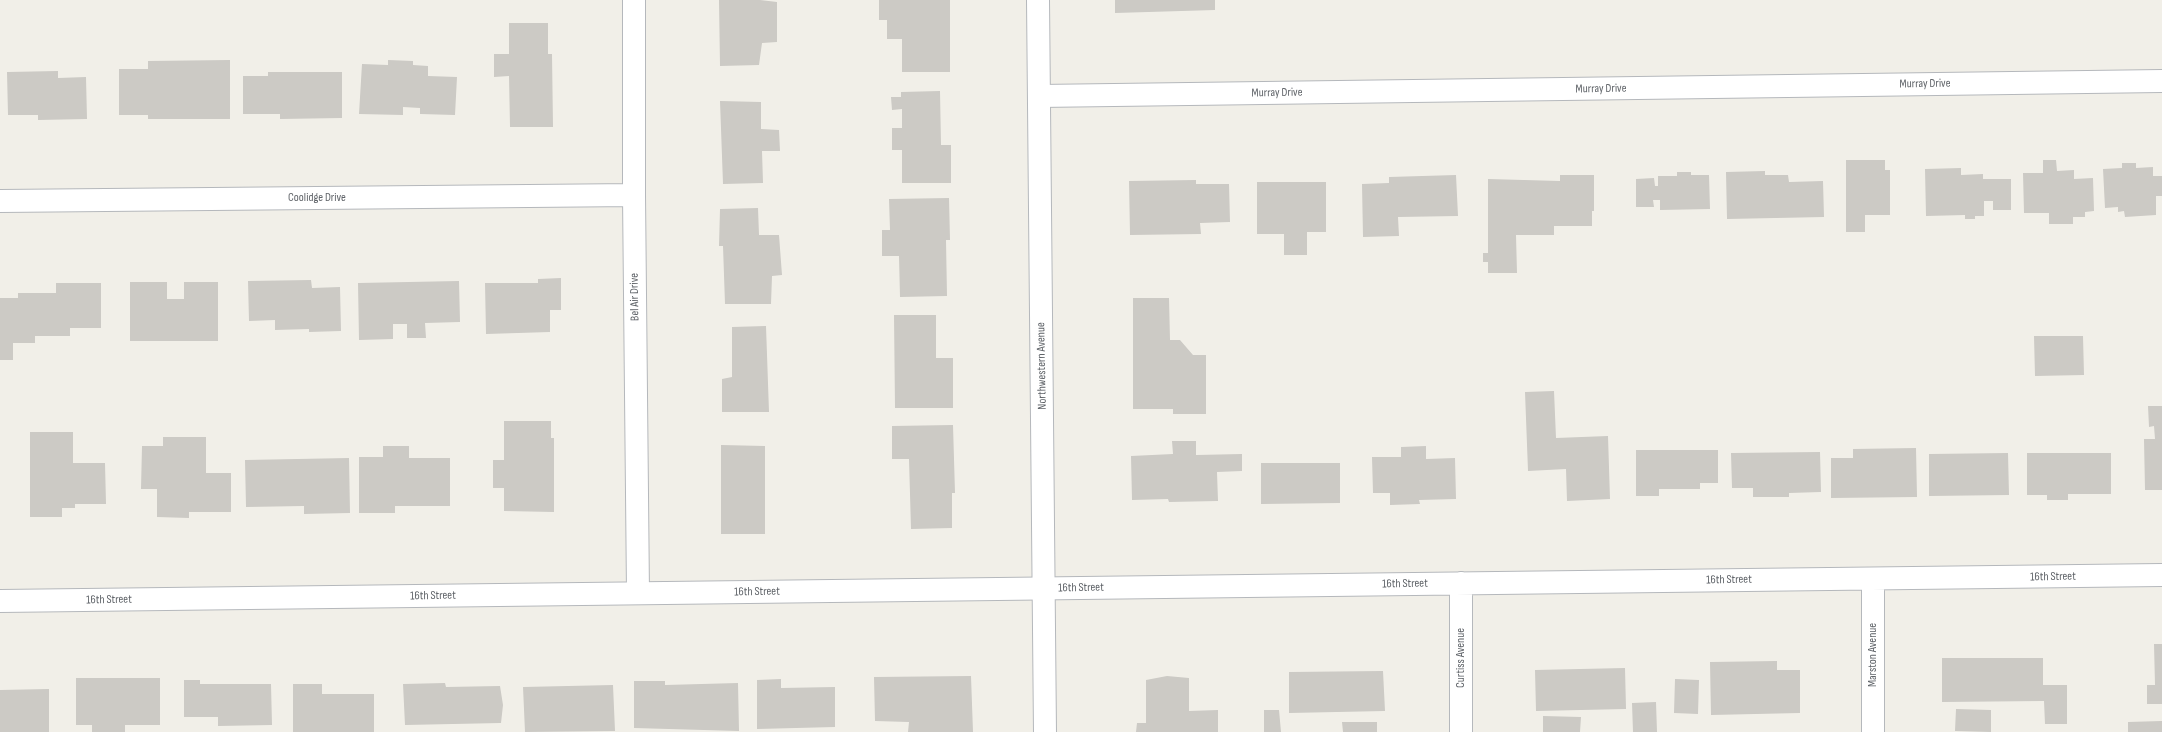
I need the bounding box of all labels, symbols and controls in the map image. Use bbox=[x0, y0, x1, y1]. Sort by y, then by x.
street label: Murray Drive bbox=[1899, 76, 1951, 92]
street label: Murray Drive bbox=[1575, 81, 1627, 97]
street label: Murray Drive bbox=[1251, 85, 1303, 101]
street label: Coolidge Drive bbox=[288, 191, 346, 205]
street label: Bel Air Drive bbox=[627, 273, 643, 321]
street label: Northwestern Avenue bbox=[1034, 322, 1050, 410]
street label: 16th Street bbox=[2030, 569, 2076, 585]
street label: 16th Street bbox=[1706, 572, 1752, 588]
street label: 16th Street bbox=[1382, 576, 1428, 592]
street label: 16th Street bbox=[1058, 580, 1104, 596]
street label: 16th Street bbox=[734, 584, 780, 600]
street label: 16th Street bbox=[410, 588, 456, 604]
street label: 16th Street bbox=[86, 592, 132, 608]
street label: Marston Avenue bbox=[1866, 623, 1880, 687]
street label: Curtiss Avenue bbox=[1454, 628, 1468, 688]

